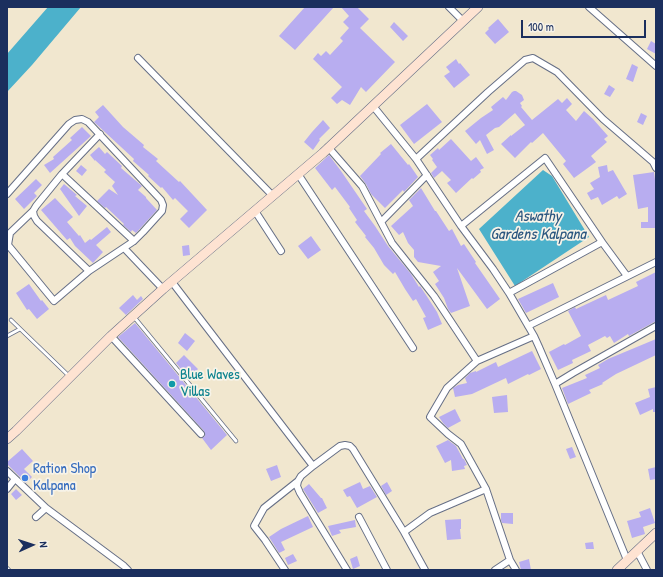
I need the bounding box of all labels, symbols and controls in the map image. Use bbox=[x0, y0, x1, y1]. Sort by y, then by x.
scale bar bbox=[523, 12, 648, 38]
text: 100 m bbox=[528, 18, 554, 35]
water label: Aswathy Gardens Kalpana bbox=[490, 207, 586, 245]
place label: Blue Waves Villas bbox=[180, 366, 240, 401]
marker: Blue Waves Villas bbox=[167, 379, 177, 389]
place label: Ration Shop Kalpana bbox=[33, 460, 96, 495]
marker: Ration Shop Kalpana bbox=[20, 473, 30, 483]
north arrow bbox=[12, 525, 52, 565]
text: N bbox=[37, 541, 51, 548]

